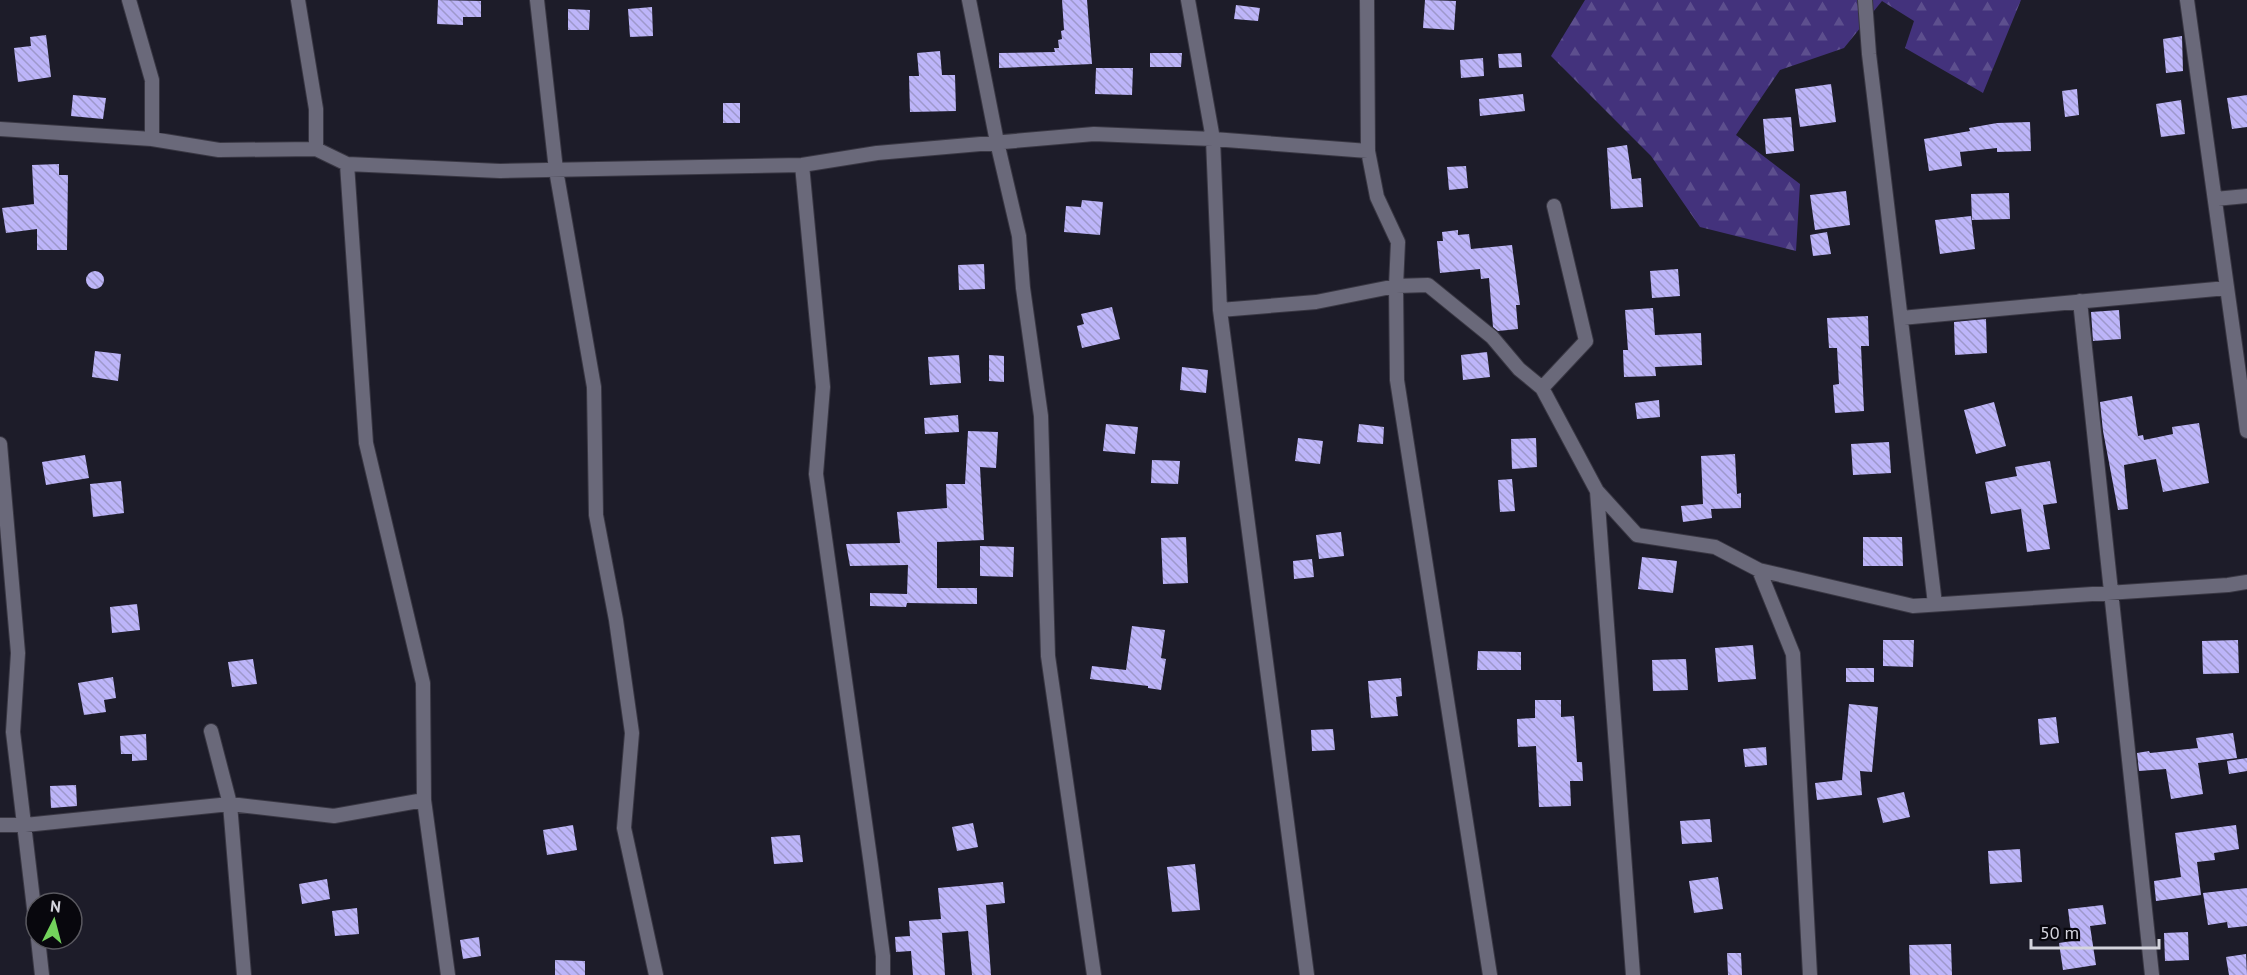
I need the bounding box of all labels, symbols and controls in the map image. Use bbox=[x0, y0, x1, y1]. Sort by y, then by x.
north arrow bbox=[24, 891, 84, 951]
text: N bbox=[49, 896, 62, 917]
scale bar bbox=[2031, 912, 2158, 950]
text: 50 m bbox=[2040, 921, 2079, 944]

